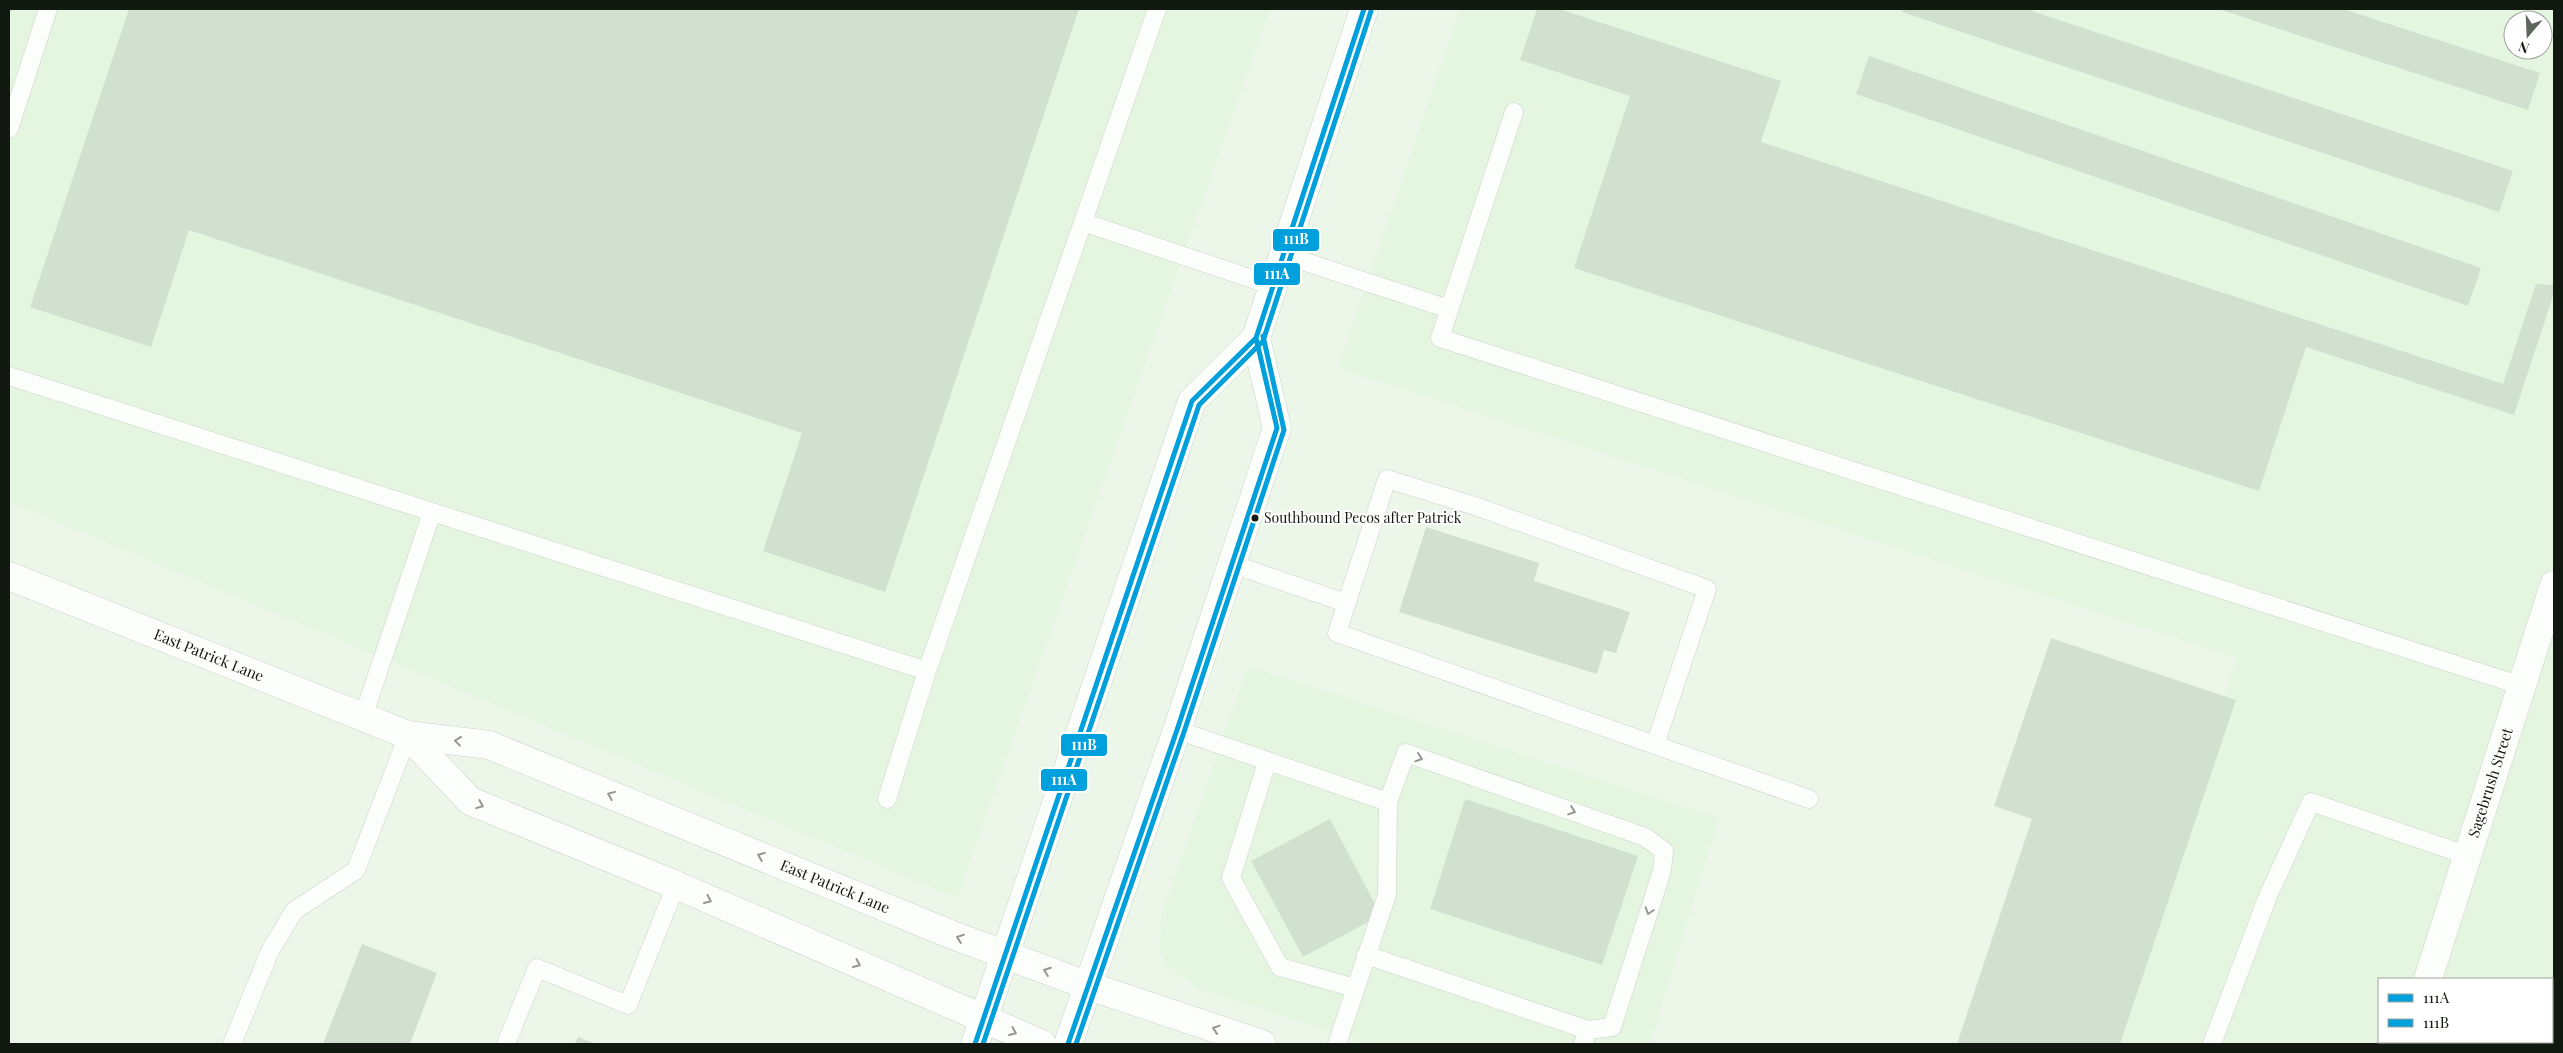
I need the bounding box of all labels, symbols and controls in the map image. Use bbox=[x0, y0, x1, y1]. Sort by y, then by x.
north arrow bbox=[2503, 10, 2553, 60]
text: N bbox=[2516, 37, 2531, 58]
line badge: 111B bbox=[1272, 228, 1320, 252]
text: 111B bbox=[1283, 229, 1309, 248]
line badge: 111A bbox=[1253, 262, 1301, 286]
text: 111A bbox=[1264, 264, 1290, 283]
place label: Southbound Pecos after Patrick bbox=[1264, 508, 1462, 527]
marker: Southbound Pecos after Patrick bbox=[1250, 513, 1260, 523]
street label: East Patrick Lane bbox=[151, 624, 267, 686]
street label: Sagebrush Street bbox=[2463, 724, 2517, 840]
line badge: 111B bbox=[1060, 733, 1108, 757]
text: 111B bbox=[1071, 735, 1097, 754]
one-way arrow bbox=[454, 736, 462, 747]
one-way arrow bbox=[1414, 752, 1423, 762]
line badge: 111A bbox=[1040, 768, 1088, 792]
text: 111A bbox=[1051, 770, 1077, 789]
one-way arrow bbox=[607, 790, 616, 801]
one-way arrow bbox=[475, 799, 484, 809]
one-way arrow bbox=[1568, 806, 1576, 816]
one-way arrow bbox=[757, 852, 766, 863]
street label: East Patrick Lane bbox=[778, 855, 893, 917]
one-way arrow bbox=[703, 893, 712, 904]
one-way arrow bbox=[1645, 906, 1655, 914]
one-way arrow bbox=[956, 934, 965, 944]
one-way arrow bbox=[852, 958, 861, 969]
one-way arrow bbox=[1043, 967, 1052, 977]
legend bbox=[2378, 978, 2553, 1043]
text: 111A bbox=[2423, 987, 2450, 1007]
text: 111B bbox=[2423, 1012, 2449, 1032]
one-way arrow bbox=[1008, 1025, 1017, 1036]
one-way arrow bbox=[1212, 1025, 1221, 1035]

